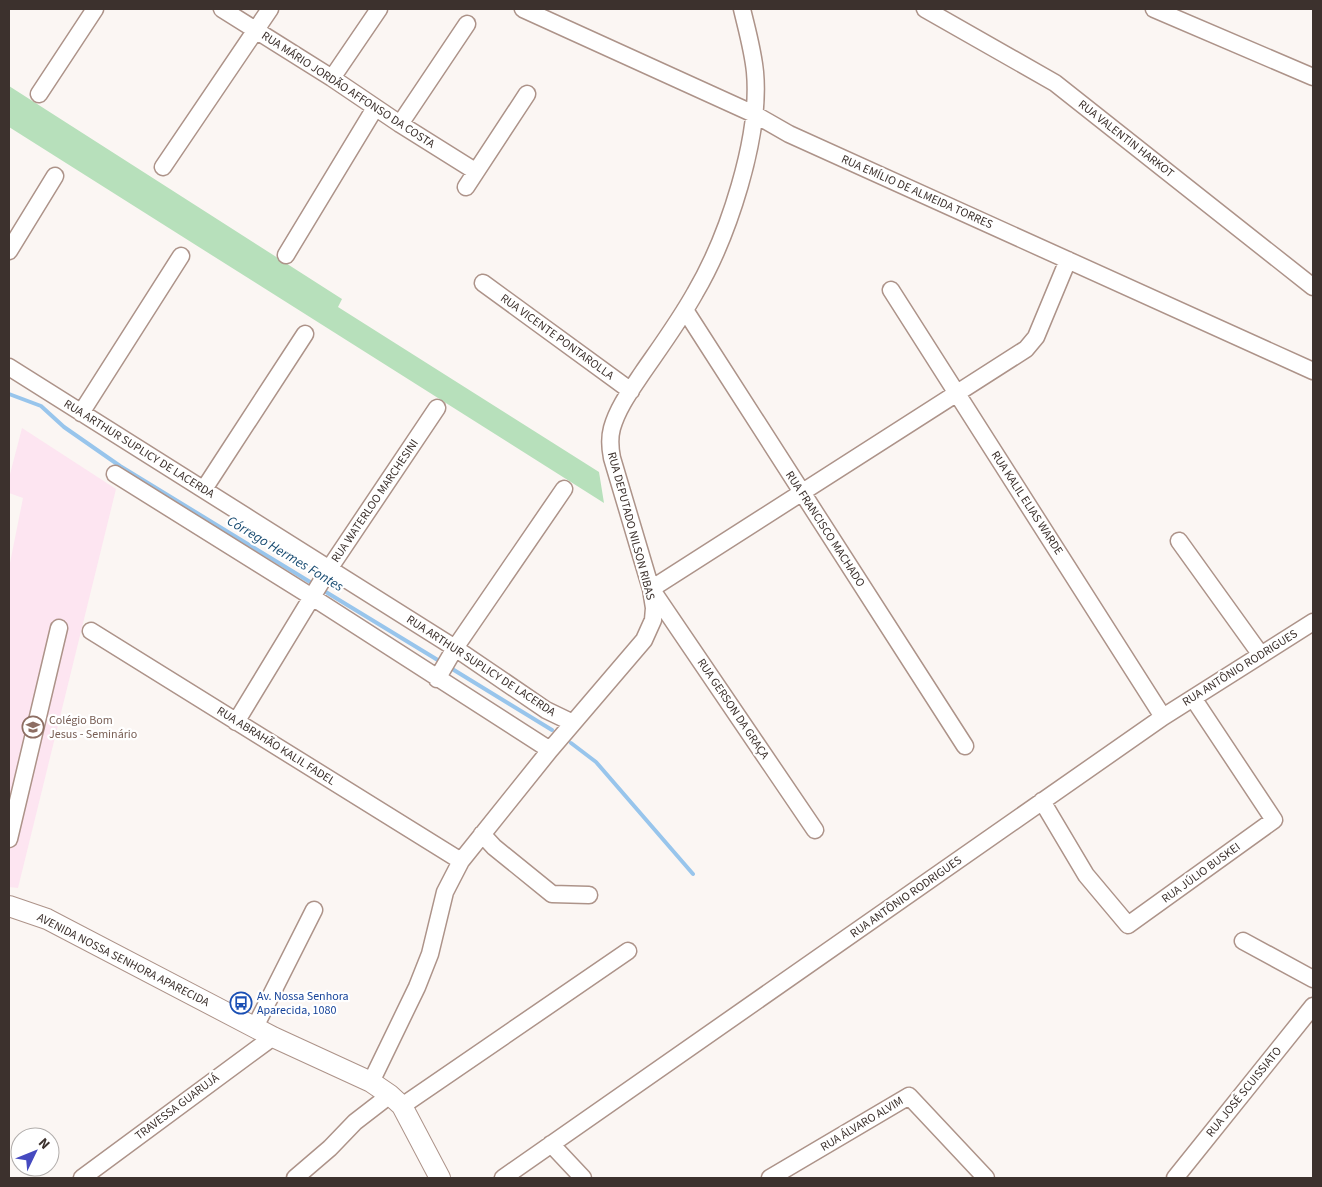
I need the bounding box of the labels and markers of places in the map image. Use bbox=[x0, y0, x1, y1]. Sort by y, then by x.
place label: Colégio Bom Jesus - Seminário bbox=[49, 712, 137, 743]
school or university icon: Colégio Bom Jesus - Seminário bbox=[21, 715, 45, 739]
place label: Av. Nossa Senhora Aparecida, 1080 bbox=[257, 988, 349, 1019]
bus stop icon: Av. Nossa Senhora Aparecida, 1080 bbox=[229, 991, 253, 1015]

